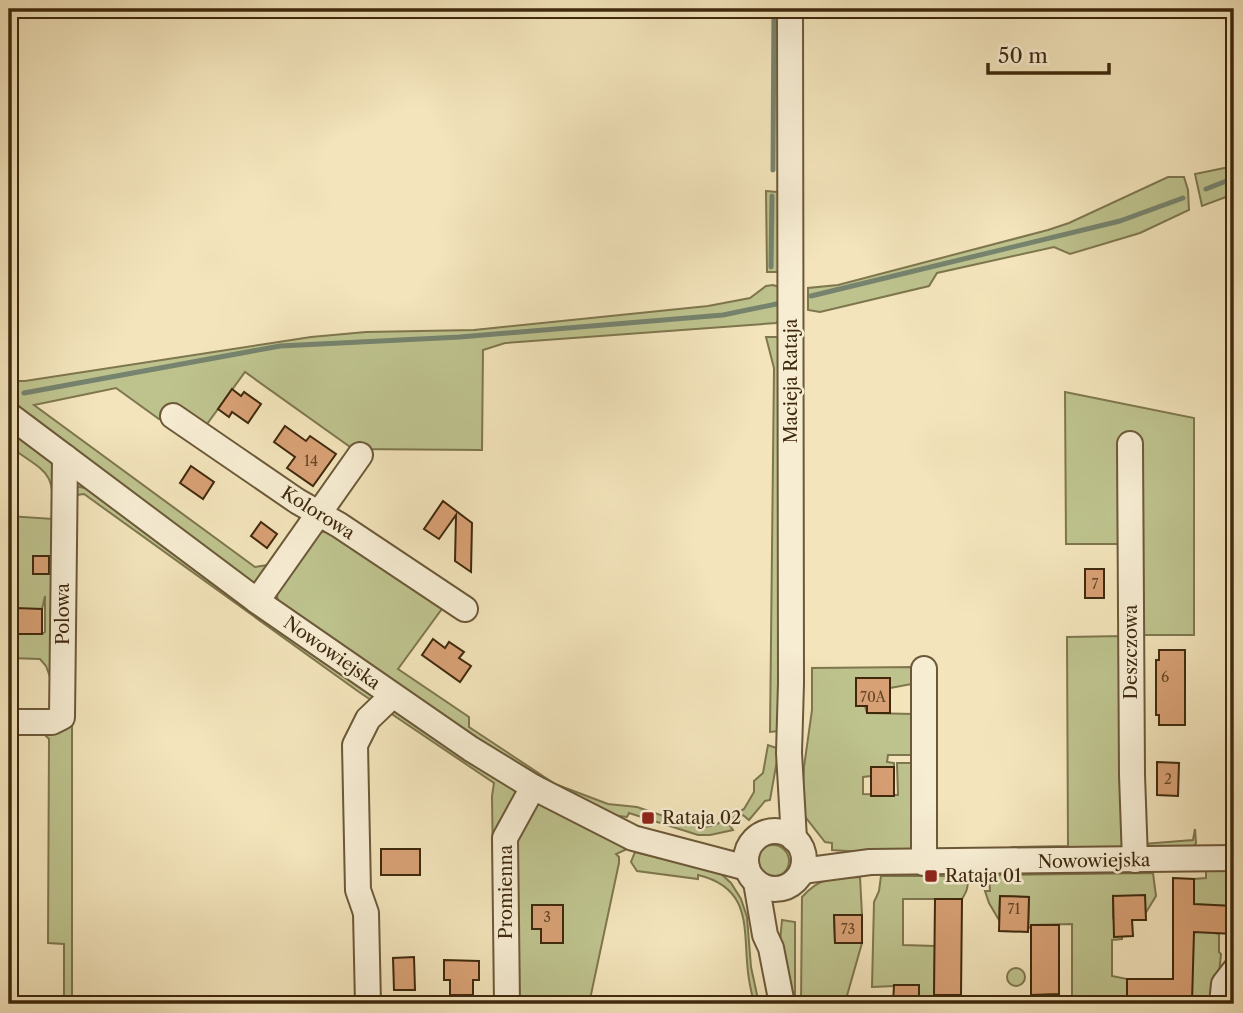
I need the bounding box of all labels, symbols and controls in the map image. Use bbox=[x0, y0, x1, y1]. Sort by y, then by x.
scale bar bbox=[988, 32, 1108, 76]
text: 50 m bbox=[998, 43, 1048, 68]
street label: Macieja Rataja bbox=[780, 318, 802, 443]
house number: 14 bbox=[304, 452, 318, 470]
street label: Kolorowa bbox=[277, 482, 359, 544]
house number: 7 bbox=[1092, 575, 1099, 593]
street label: Polowa bbox=[52, 582, 74, 645]
street label: Deszczowa bbox=[1120, 604, 1142, 699]
street label: Nowowiejska bbox=[279, 612, 385, 695]
house number: 6 bbox=[1161, 668, 1169, 686]
house number: 70A bbox=[860, 688, 887, 706]
house number: 2 bbox=[1164, 770, 1172, 788]
place label: Rataja 02 bbox=[662, 807, 741, 829]
marker: Rataja 02 bbox=[640, 810, 656, 826]
street label: Promienna bbox=[495, 844, 517, 939]
street label: Nowowiejska bbox=[1037, 849, 1151, 873]
place label: Rataja 01 bbox=[945, 865, 1022, 887]
marker: Rataja 01 bbox=[923, 868, 939, 884]
house number: 71 bbox=[1008, 900, 1020, 918]
house number: 3 bbox=[543, 908, 551, 926]
house number: 73 bbox=[841, 920, 855, 938]

